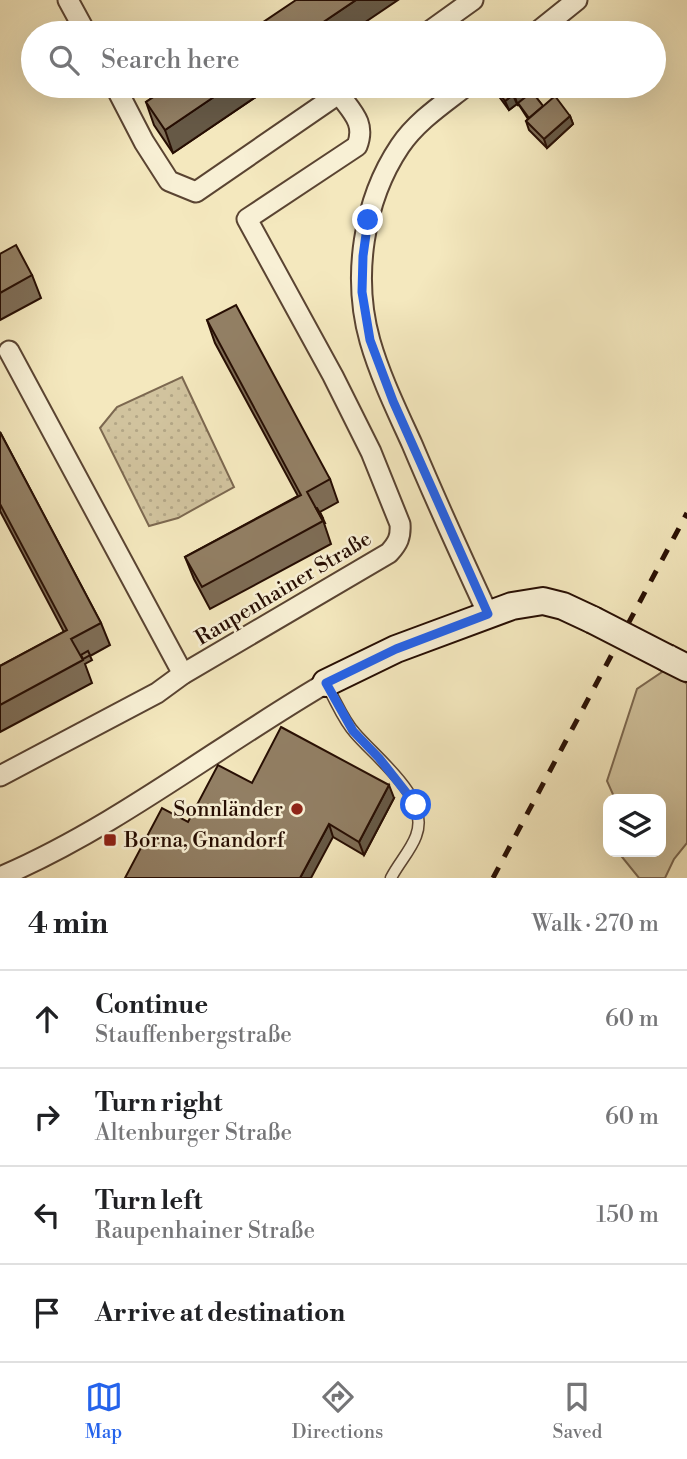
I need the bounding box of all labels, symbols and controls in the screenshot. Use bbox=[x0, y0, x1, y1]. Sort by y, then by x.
search box bbox=[21, 21, 666, 98]
icon: search bbox=[45, 41, 83, 79]
text: Search here bbox=[101, 44, 240, 76]
route end bbox=[352, 204, 383, 235]
street label: Raupenhainer Straße bbox=[191, 526, 376, 652]
route start bbox=[400, 789, 431, 820]
map controls bbox=[603, 794, 666, 857]
button: layers bbox=[603, 794, 666, 857]
place label: Sonnländer bbox=[173, 797, 283, 823]
marker: Sonnländer bbox=[289, 801, 305, 817]
place label: Borna, Gnandorf bbox=[123, 828, 286, 854]
marker: Borna, Gnandorf bbox=[102, 832, 118, 848]
text: 4 min bbox=[28, 905, 108, 943]
text: Walk · 270 m bbox=[532, 910, 659, 938]
text: Continue bbox=[95, 989, 208, 1021]
icon: ahead bbox=[28, 1000, 66, 1038]
text: 60 m bbox=[605, 1005, 659, 1033]
text: Stauffenbergstraße bbox=[95, 1021, 292, 1049]
text: Turn right bbox=[95, 1087, 223, 1119]
icon: right bbox=[28, 1098, 66, 1136]
text: 60 m bbox=[605, 1103, 659, 1131]
text: Altenburger Straße bbox=[95, 1119, 292, 1147]
text: Turn left bbox=[95, 1185, 203, 1217]
icon: left bbox=[28, 1196, 66, 1234]
text: 150 m bbox=[596, 1201, 659, 1229]
text: Raupenhainer Straße bbox=[95, 1217, 315, 1245]
icon: arrive bbox=[28, 1294, 66, 1332]
text: Arrive at destination bbox=[95, 1297, 345, 1329]
tab: Map bbox=[85, 1378, 123, 1444]
tab: Directions bbox=[292, 1378, 383, 1444]
tab: Saved bbox=[553, 1378, 602, 1444]

